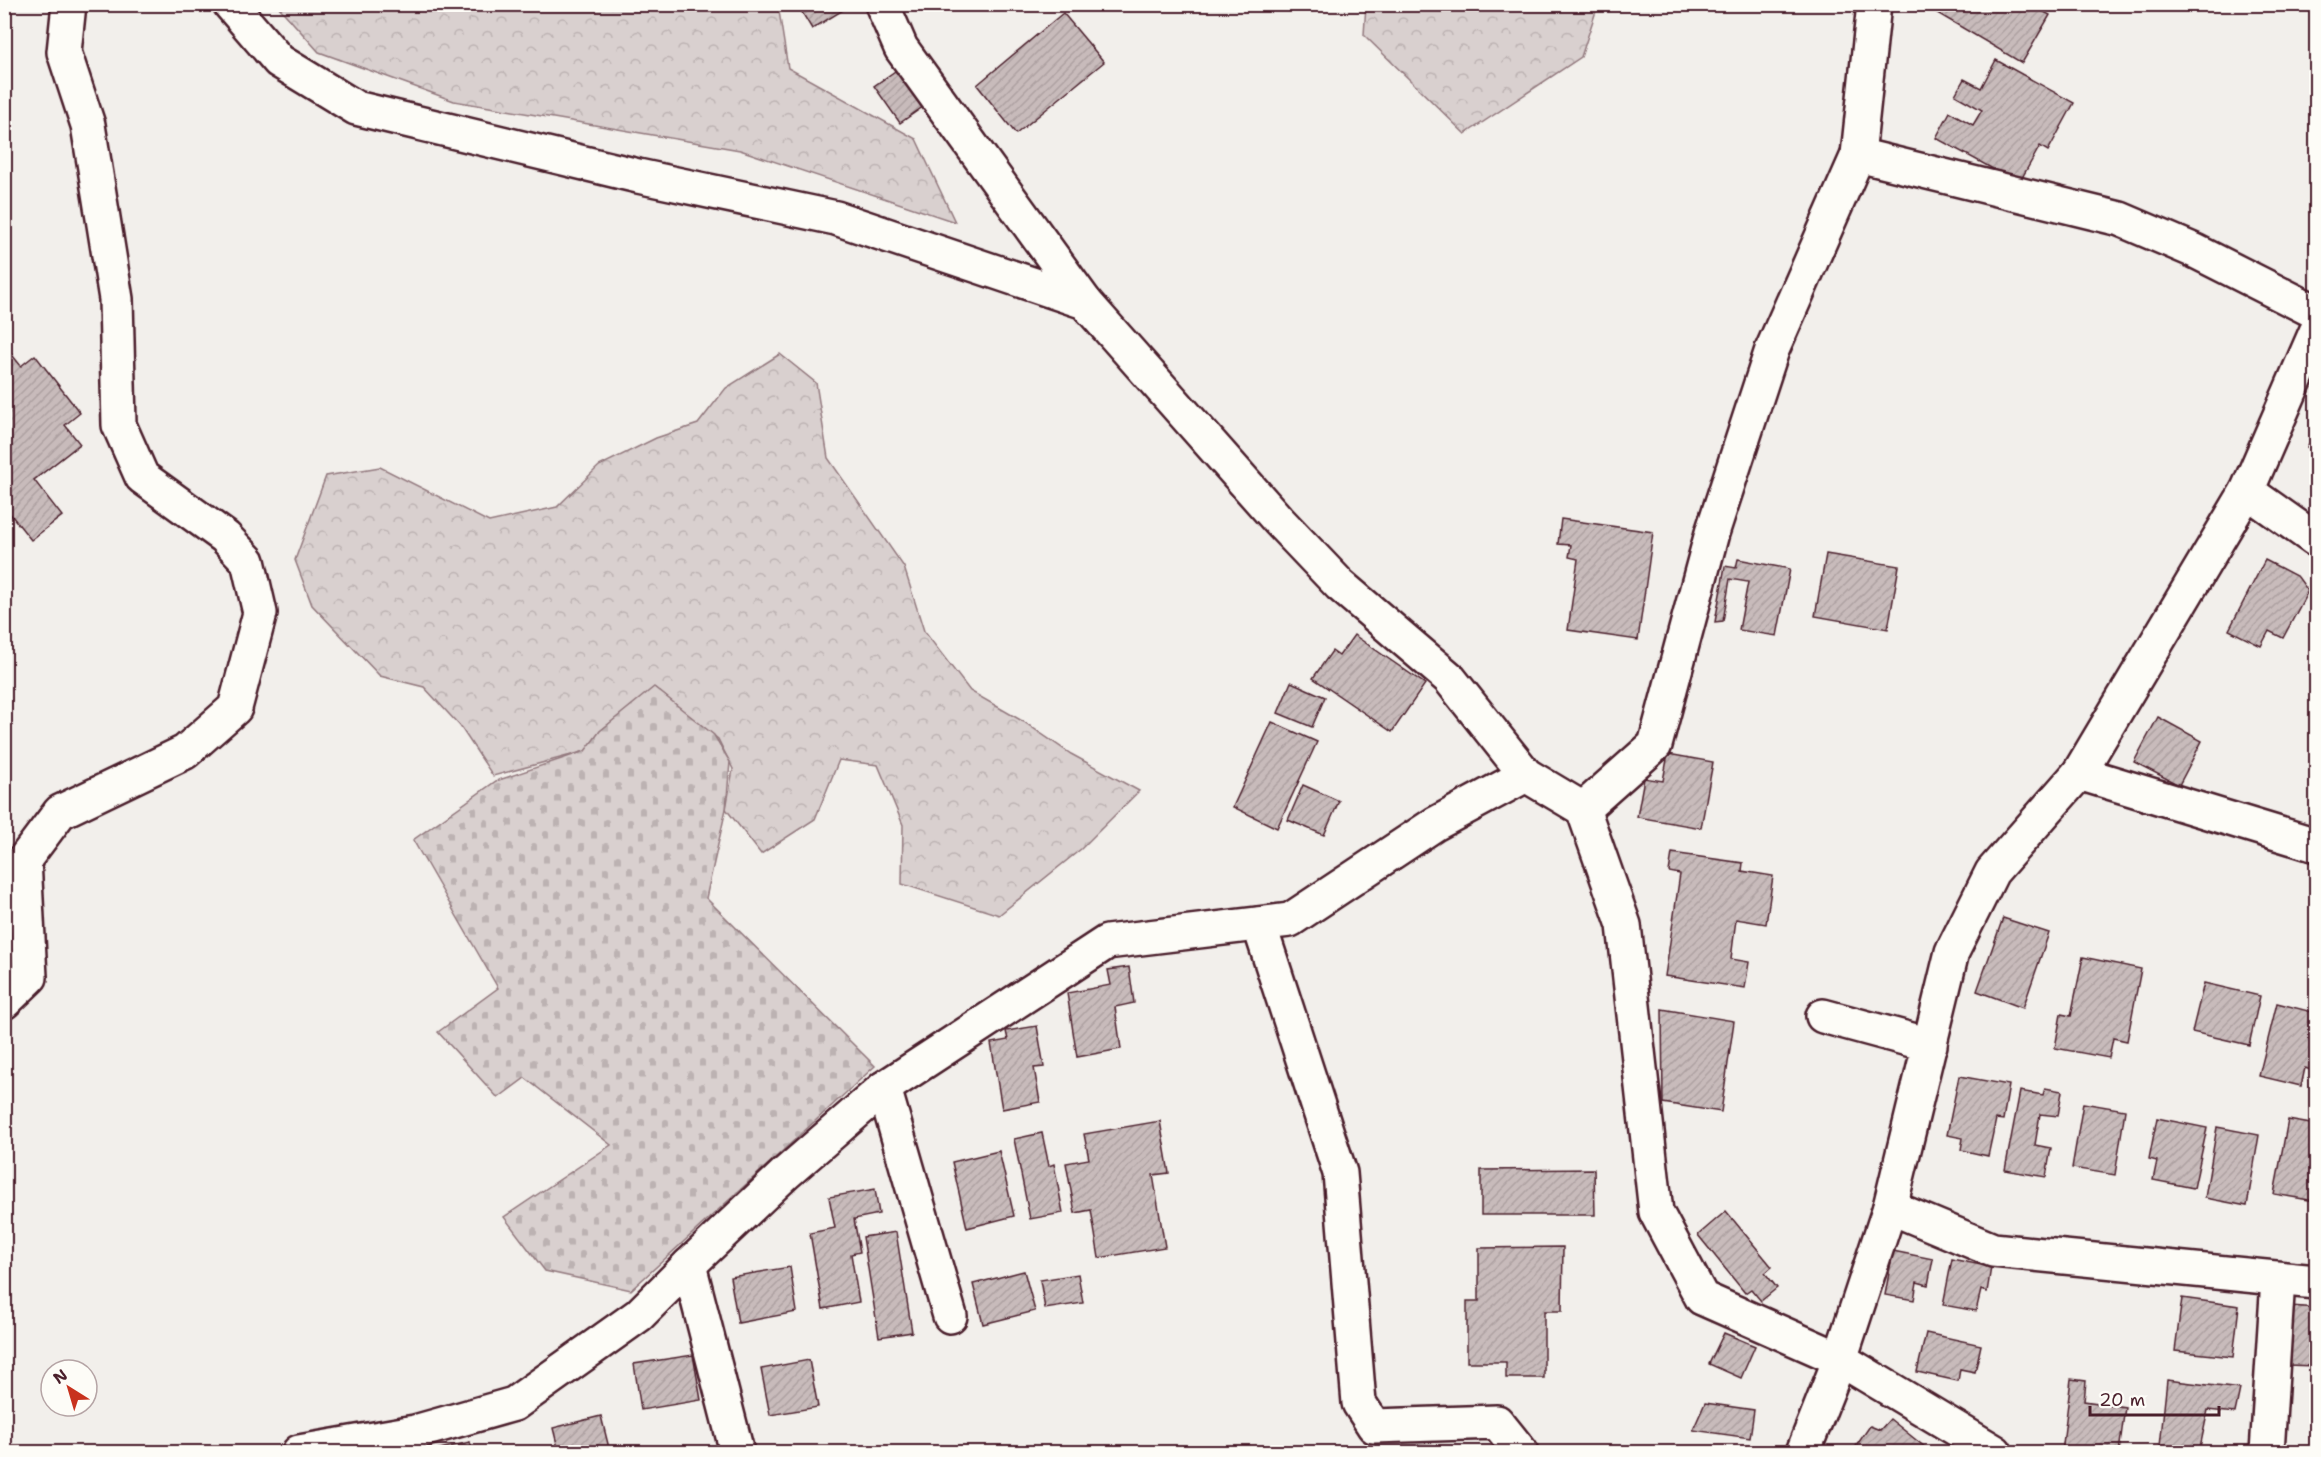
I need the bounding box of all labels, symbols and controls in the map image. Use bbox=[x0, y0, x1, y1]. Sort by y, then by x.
north arrow bbox=[39, 1358, 99, 1418]
text: N bbox=[49, 1364, 72, 1389]
scale bar bbox=[2090, 1379, 2219, 1417]
text: 20 m bbox=[2099, 1388, 2145, 1412]

